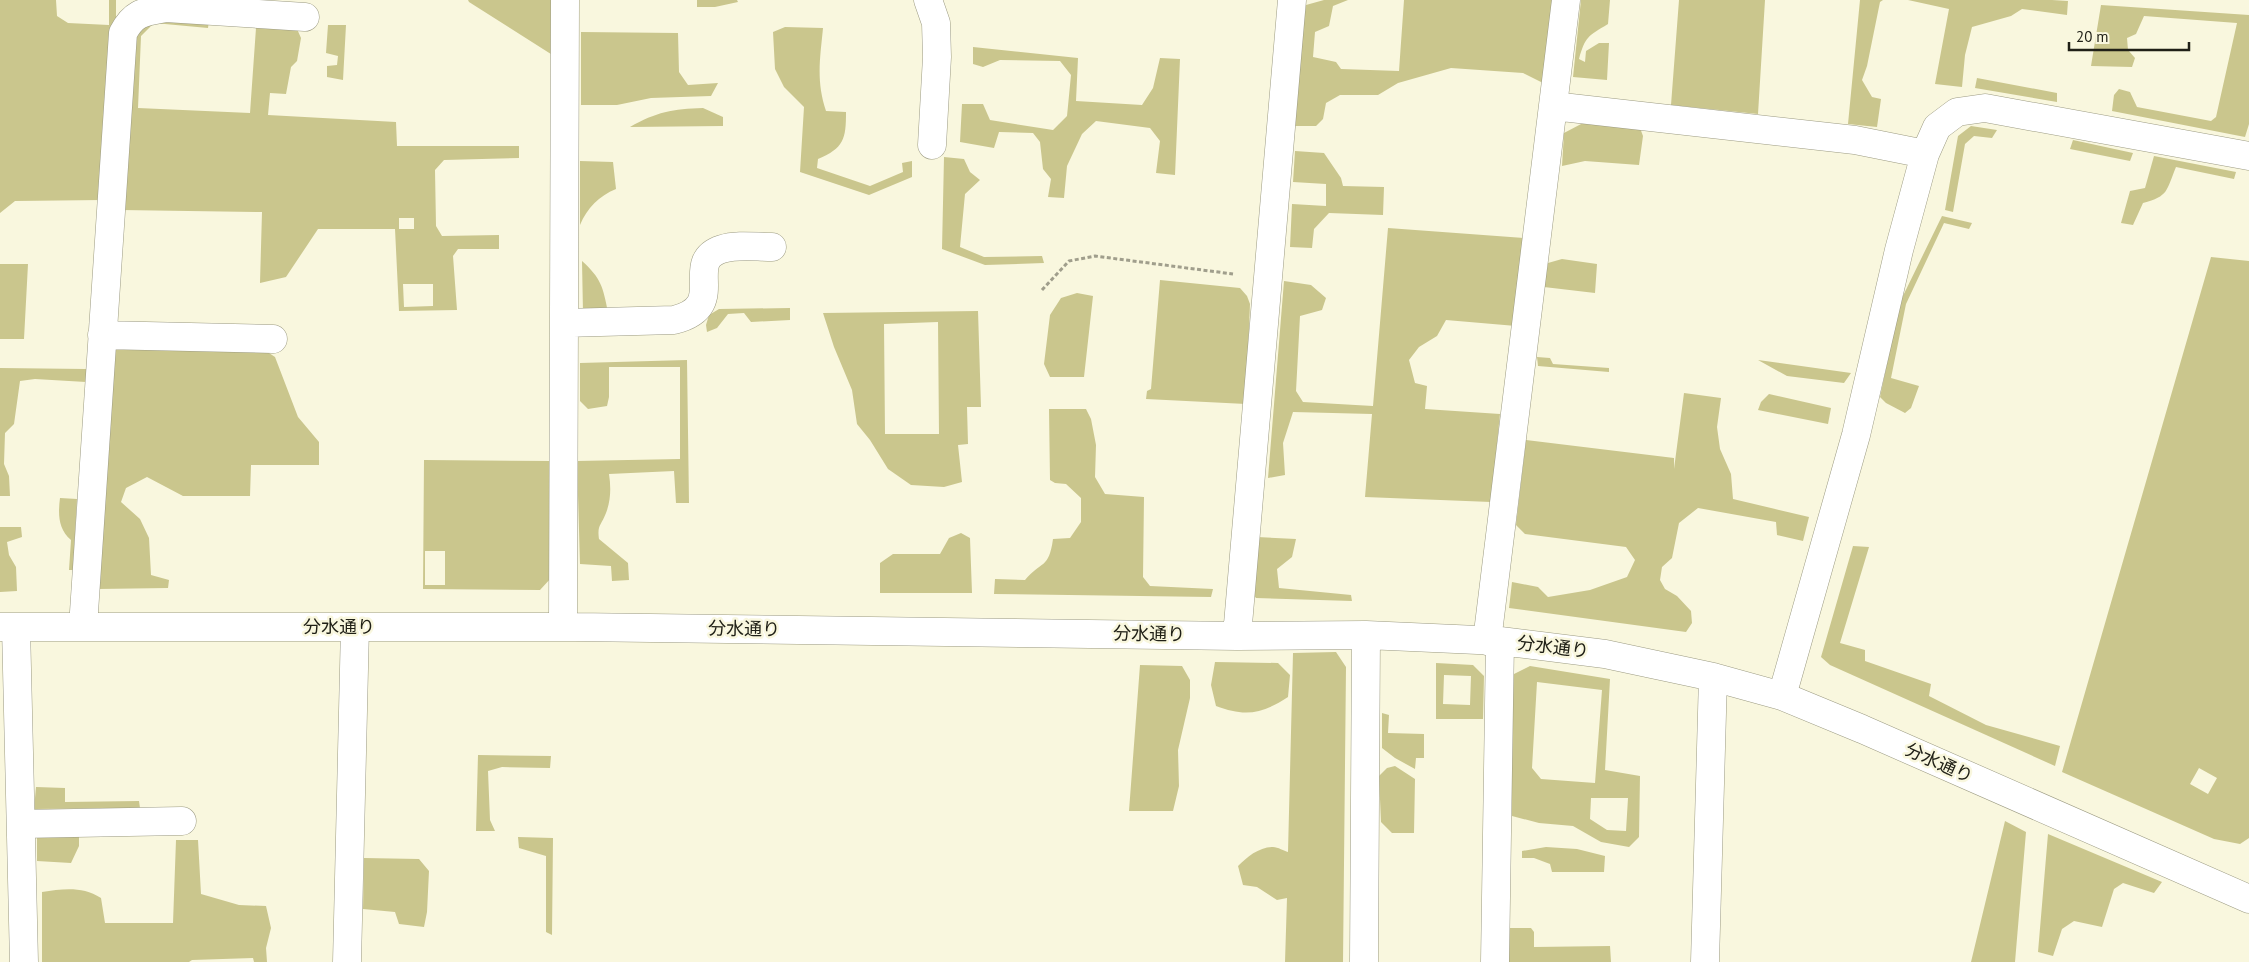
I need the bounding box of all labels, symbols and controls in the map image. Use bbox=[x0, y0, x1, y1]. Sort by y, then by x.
scale bar bbox=[2069, 20, 2189, 52]
text: 20 m bbox=[2076, 27, 2109, 46]
street label: 分水通り bbox=[303, 615, 375, 638]
street label: 分水通り bbox=[708, 616, 780, 641]
street label: 分水通り bbox=[1113, 621, 1185, 646]
street label: 分水通り bbox=[1516, 631, 1590, 662]
street label: 分水通り bbox=[1902, 737, 1977, 788]

